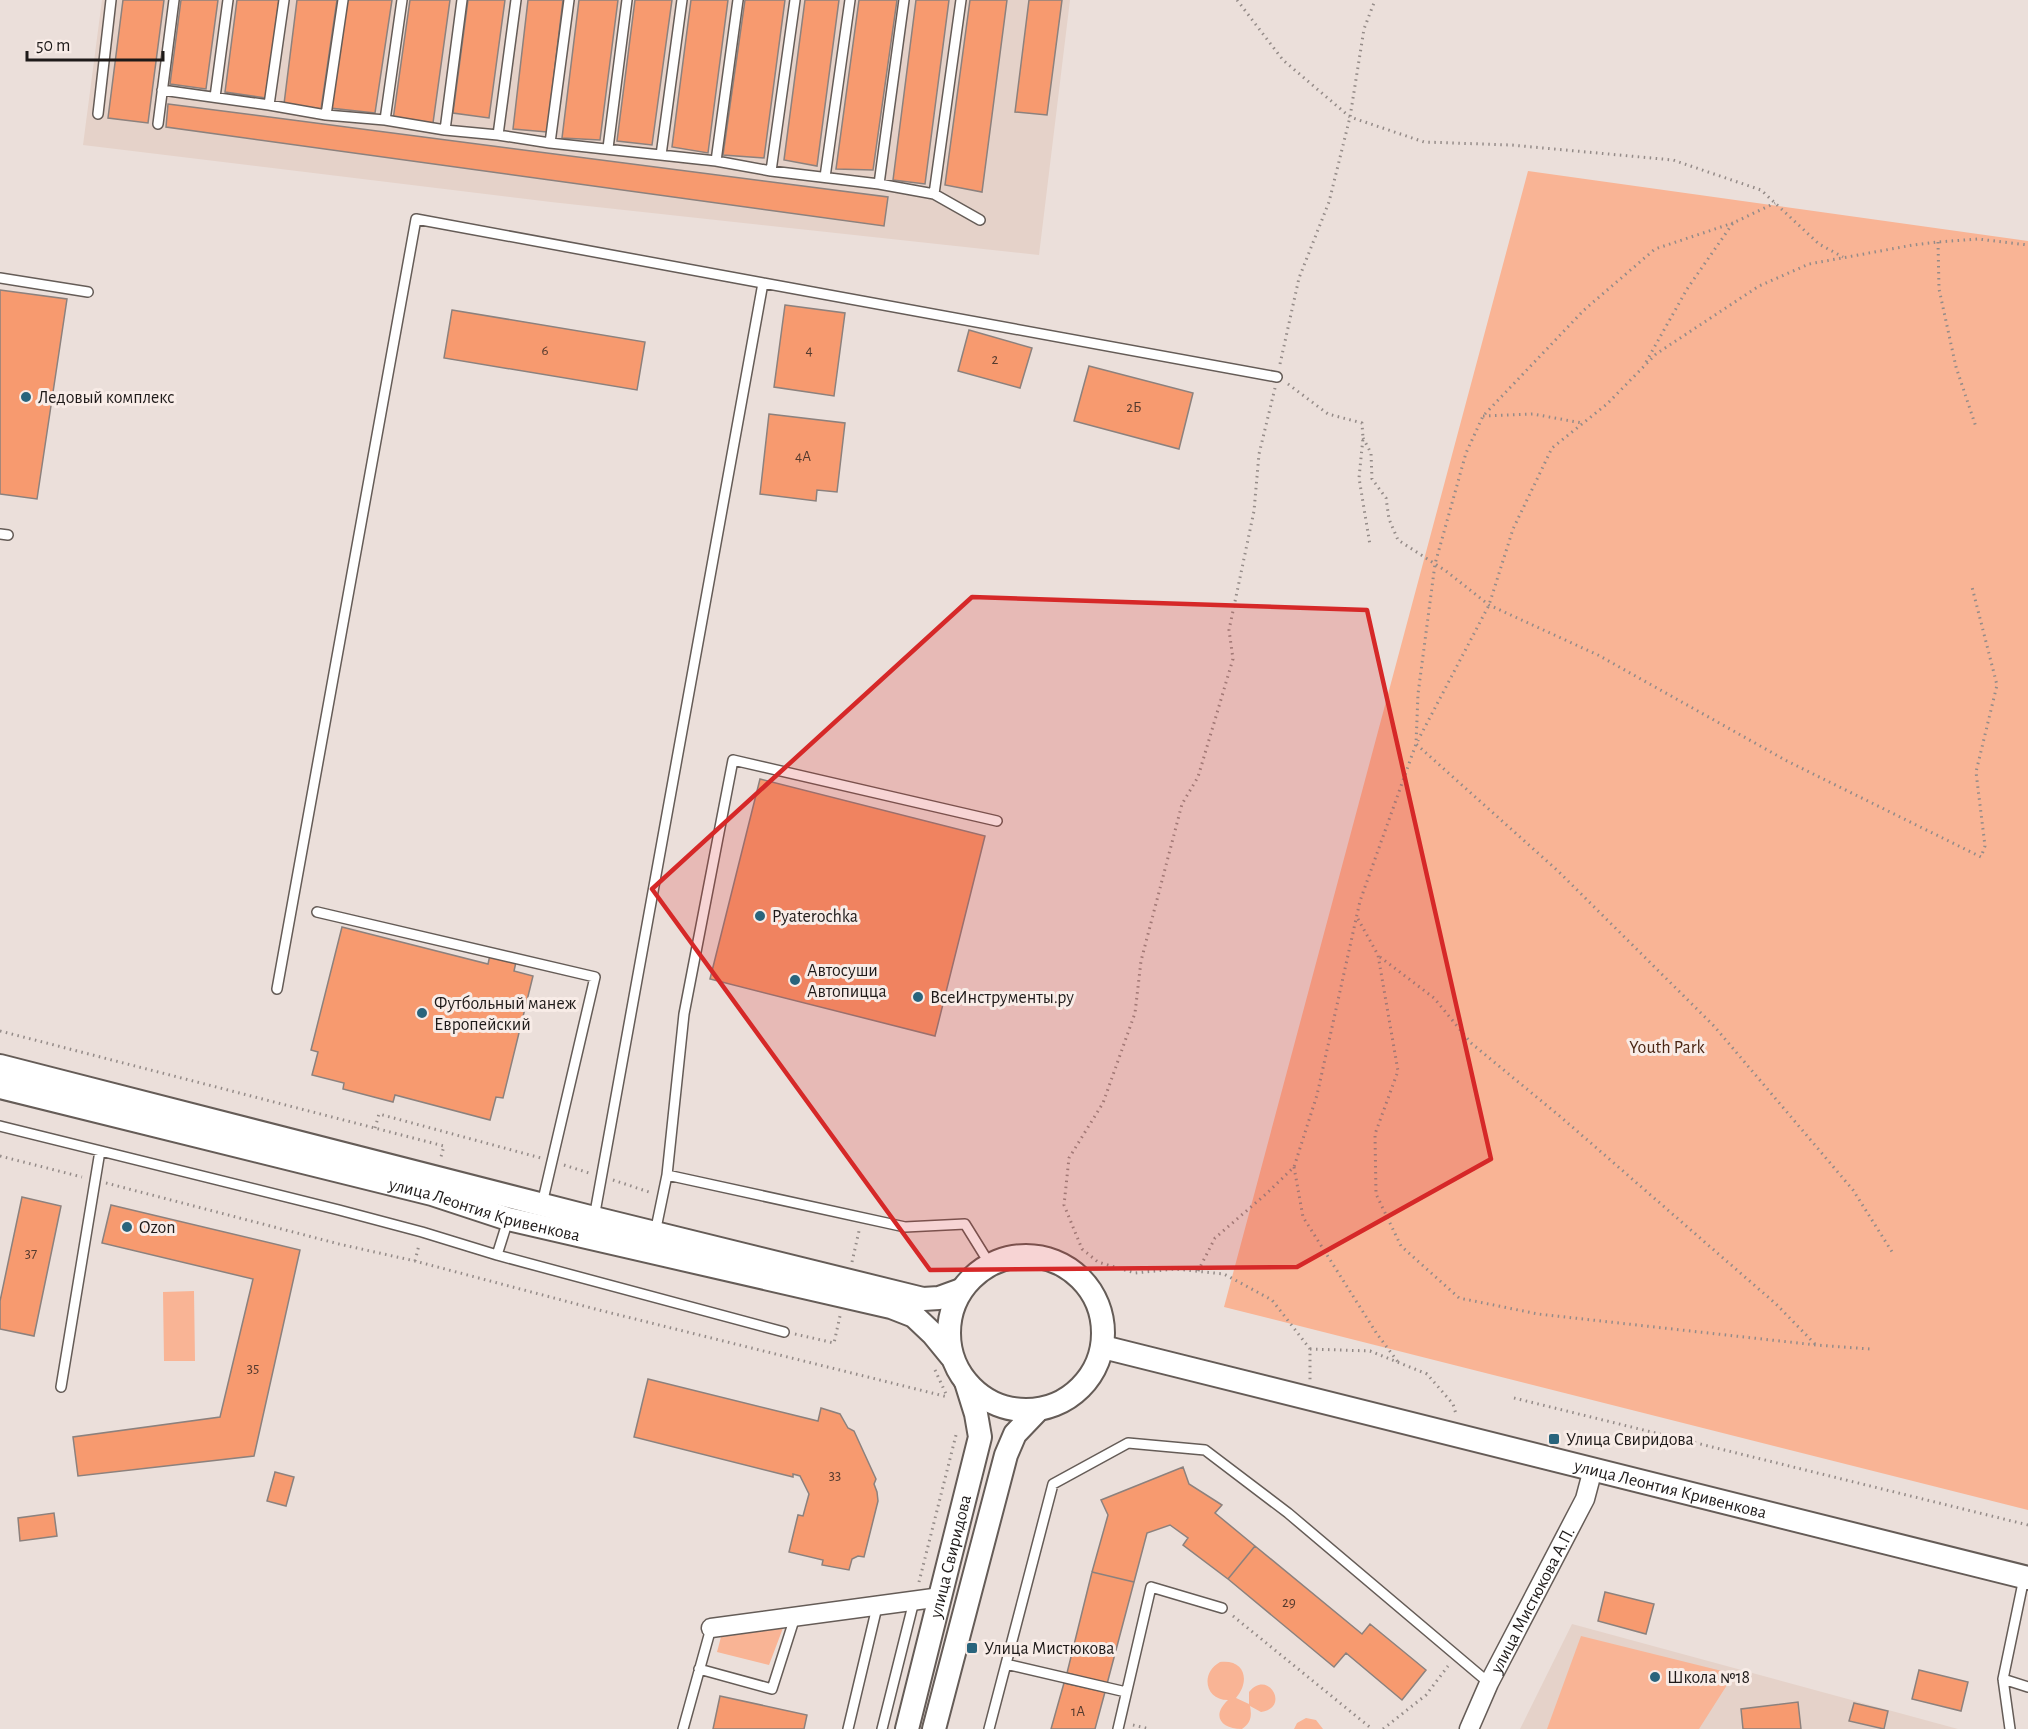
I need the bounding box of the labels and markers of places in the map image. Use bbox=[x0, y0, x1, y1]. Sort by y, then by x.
place label: Ледовый комплекс bbox=[38, 389, 175, 407]
marker: Ледовый комплекс bbox=[19, 390, 33, 404]
place label: Pyaterochka bbox=[772, 908, 858, 926]
marker: Pyaterochka bbox=[753, 909, 767, 923]
place label: Автосуши Автопицца bbox=[807, 962, 887, 1001]
marker: Автосуши Автопицца bbox=[788, 973, 802, 987]
place label: ВсеИнструменты.ру bbox=[930, 989, 1074, 1007]
marker: ВсеИнструменты.ру bbox=[911, 990, 925, 1004]
place label: Футбольный манеж Европейский bbox=[434, 994, 577, 1034]
marker: Футбольный манеж Европейский bbox=[415, 1006, 429, 1020]
place label: Ozon bbox=[139, 1219, 176, 1237]
marker: Ozon bbox=[120, 1220, 134, 1234]
place label: Улица Свиридова bbox=[1566, 1431, 1694, 1449]
marker: Улица Свиридова bbox=[1547, 1432, 1561, 1446]
place label: Улица Мистюкова bbox=[984, 1640, 1115, 1658]
marker: Улица Мистюкова bbox=[965, 1641, 979, 1655]
place label: Школа №18 bbox=[1667, 1669, 1750, 1687]
marker: Школа №18 bbox=[1648, 1670, 1662, 1684]

